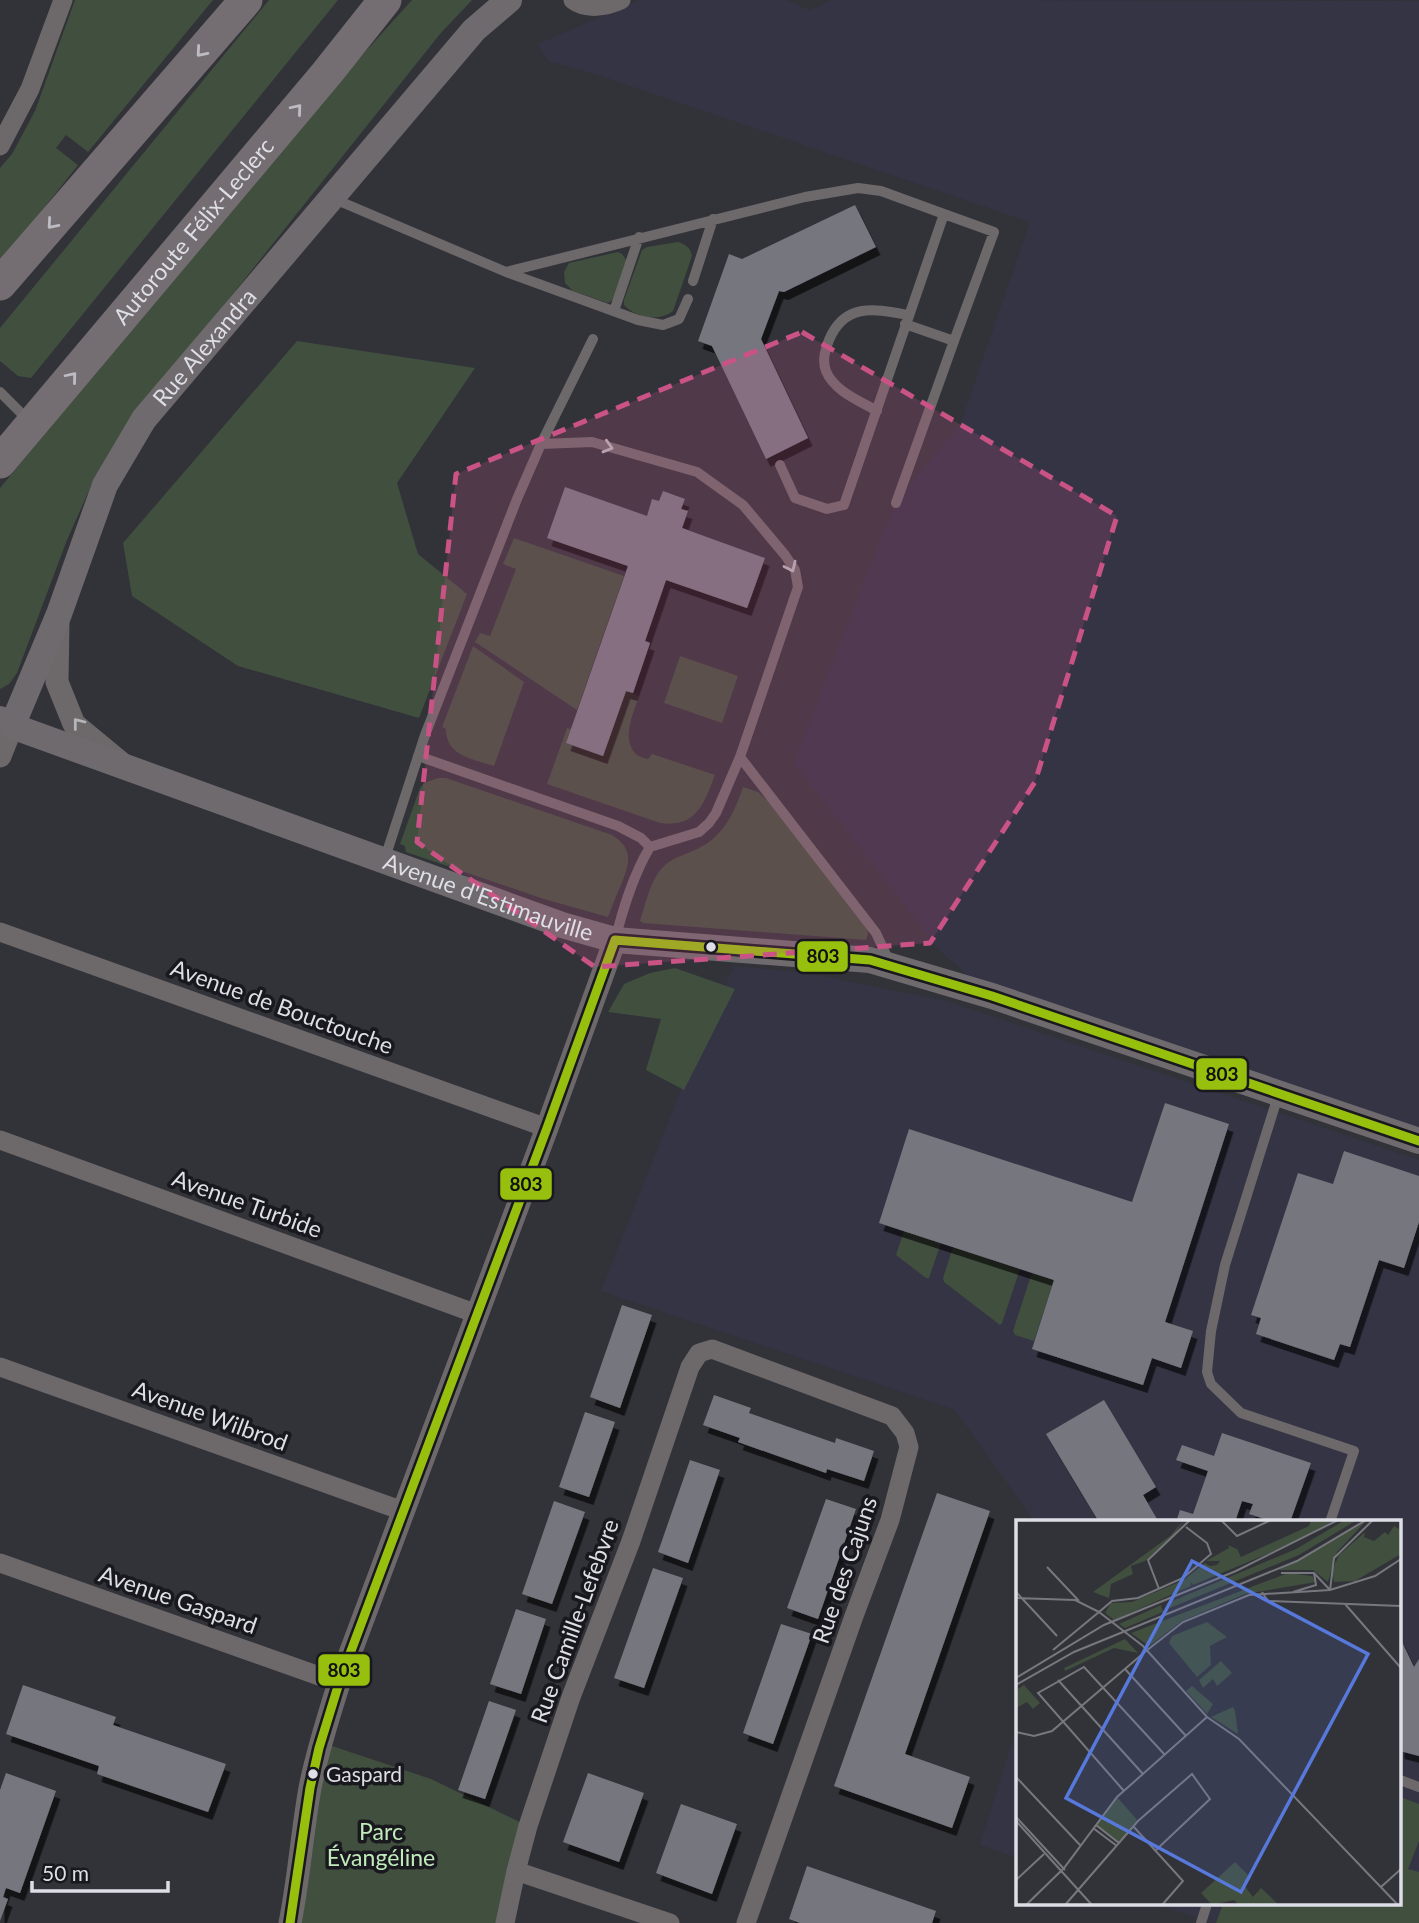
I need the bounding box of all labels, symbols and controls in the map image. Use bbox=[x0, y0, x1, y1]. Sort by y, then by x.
one-way arrow bbox=[197, 43, 209, 56]
one-way arrow bbox=[289, 104, 302, 116]
street label: Autoroute Félix-Leclerc bbox=[107, 132, 279, 330]
one-way arrow bbox=[48, 216, 60, 229]
street label: Rue Alexandra bbox=[146, 282, 262, 411]
one-way arrow bbox=[64, 372, 76, 385]
one-way arrow bbox=[602, 439, 614, 453]
one-way arrow bbox=[783, 560, 797, 572]
one-way arrow bbox=[73, 719, 86, 731]
street label: Avenue d'Estimauville bbox=[380, 847, 596, 946]
unlabelled marker bbox=[704, 940, 718, 954]
line badge: 803 bbox=[796, 940, 849, 973]
text: 803 bbox=[806, 944, 840, 967]
street label: Avenue de Bouctouche bbox=[167, 953, 397, 1059]
line badge: 803 bbox=[1195, 1057, 1248, 1091]
text: 803 bbox=[1205, 1062, 1239, 1085]
street label: Avenue Turbide bbox=[169, 1163, 326, 1243]
line badge: 803 bbox=[499, 1167, 553, 1201]
text: 803 bbox=[509, 1172, 543, 1195]
street label: Avenue Wilbrod bbox=[129, 1374, 292, 1456]
street label: Rue des Cajuns bbox=[806, 1492, 882, 1647]
street label: Rue Camille-Lefebvre bbox=[524, 1515, 624, 1726]
inset map bbox=[1016, 1520, 1402, 1906]
street label: Avenue Gaspard bbox=[96, 1559, 261, 1639]
line badge: 803 bbox=[317, 1653, 371, 1687]
text: 803 bbox=[327, 1658, 361, 1681]
place label: Gaspard bbox=[326, 1761, 402, 1786]
marker: Gaspard bbox=[306, 1767, 320, 1781]
park label: Parc Évangéline bbox=[327, 1817, 435, 1871]
scale bar bbox=[32, 1850, 168, 1894]
text: 50 m bbox=[42, 1860, 89, 1885]

